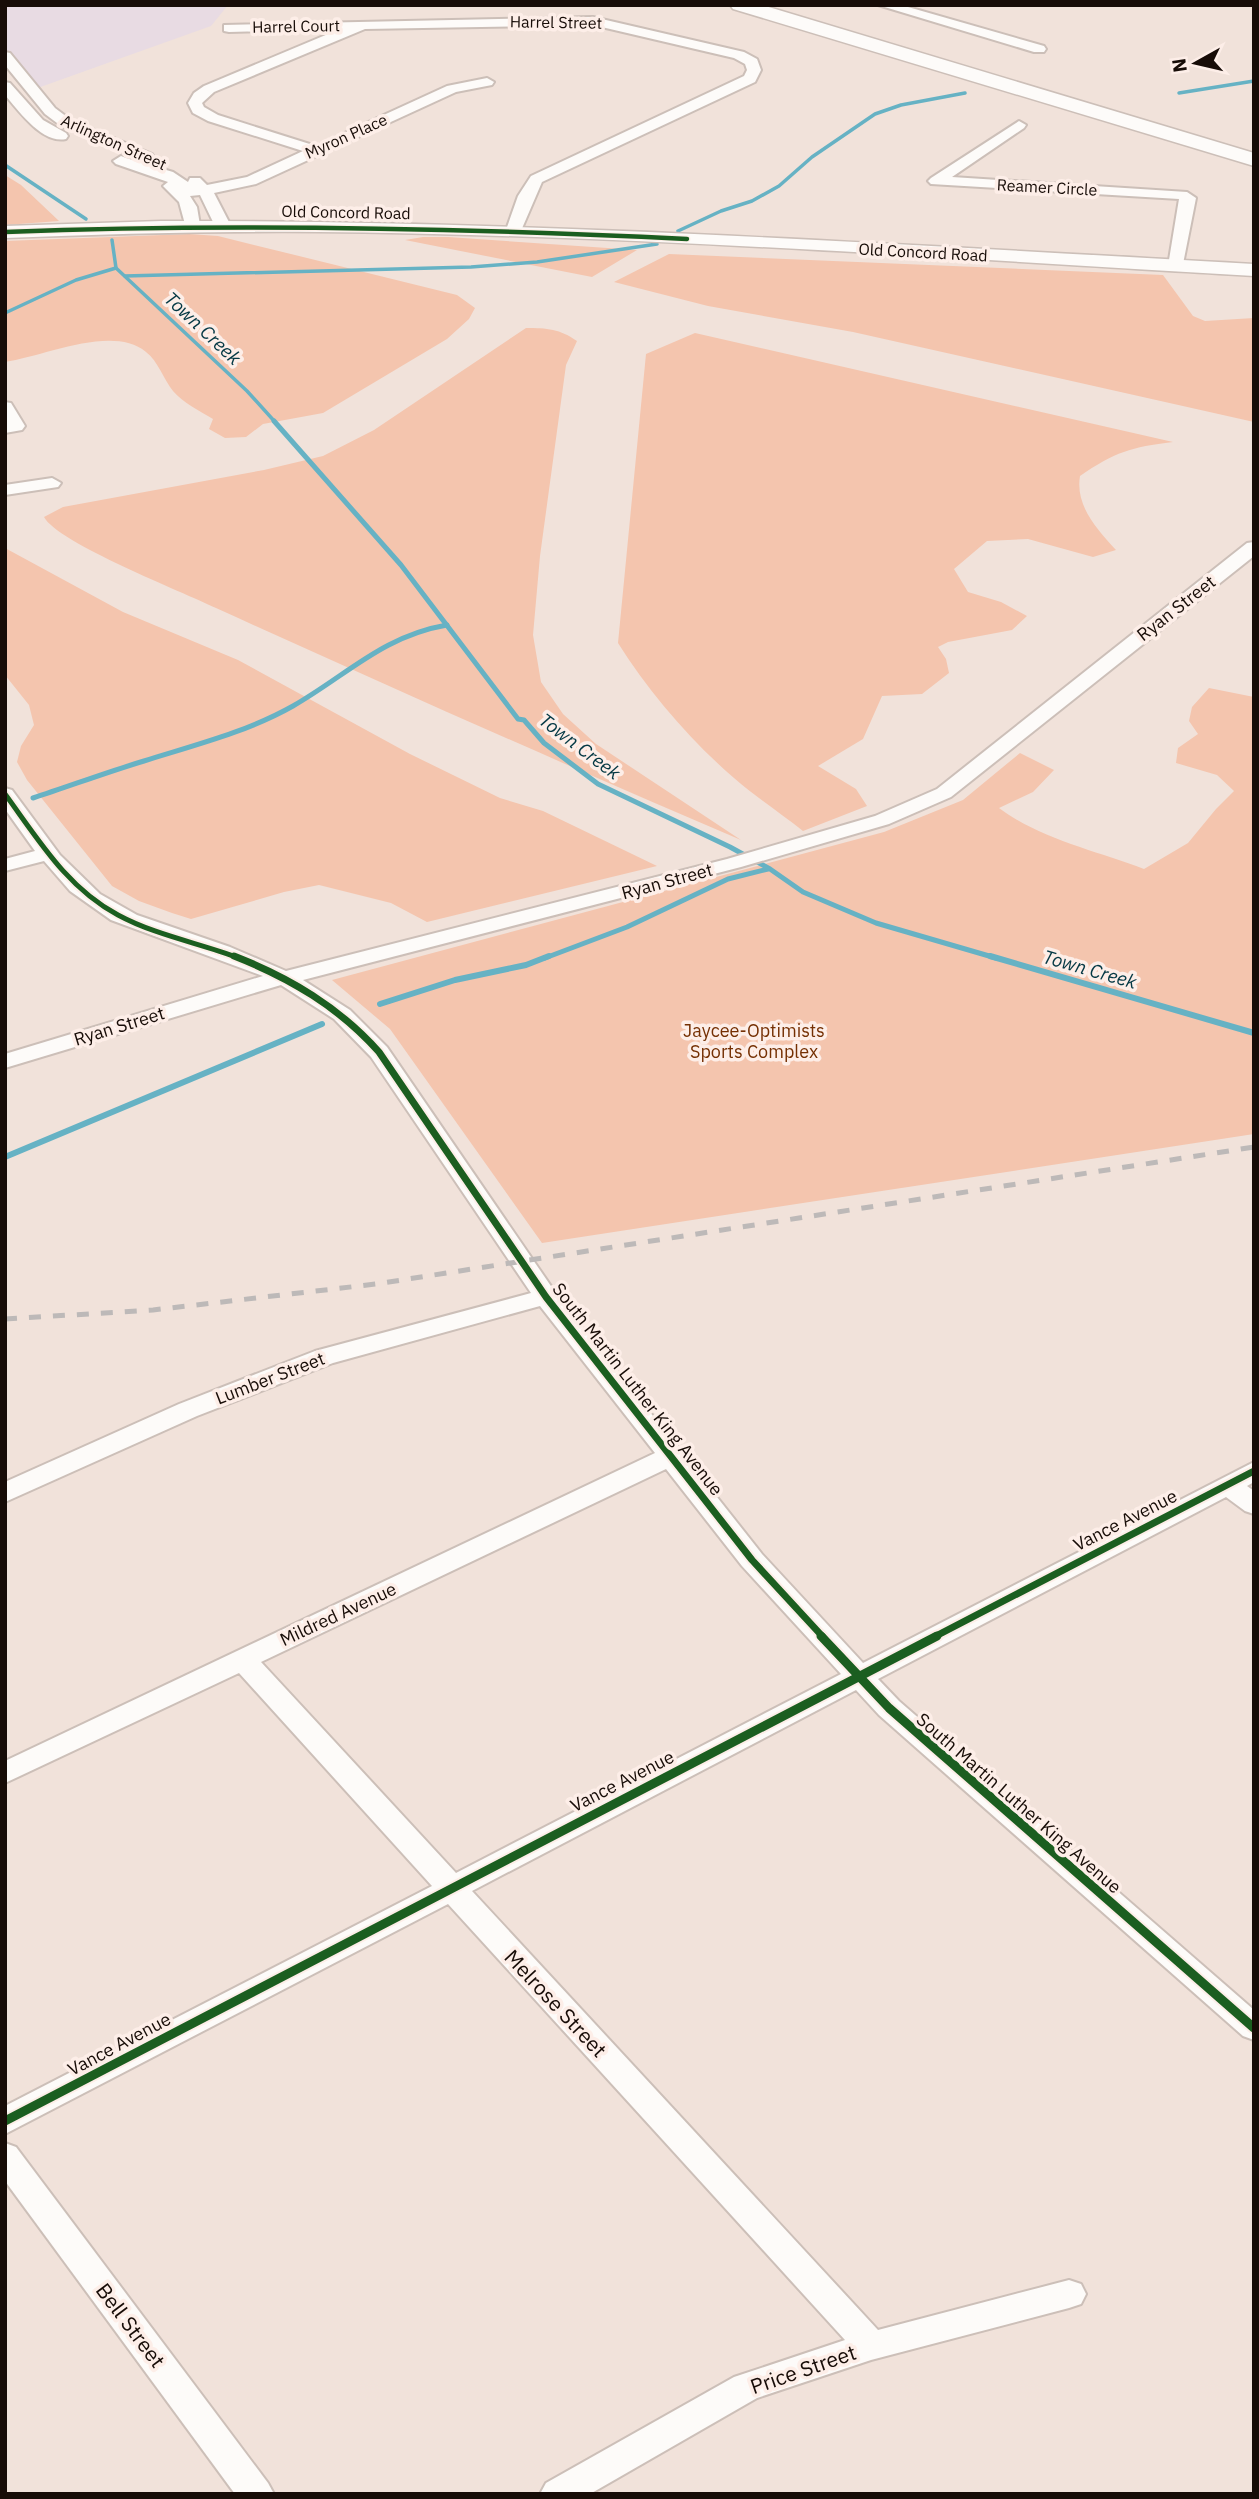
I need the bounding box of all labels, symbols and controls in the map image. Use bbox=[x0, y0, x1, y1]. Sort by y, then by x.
street label: Harrel Street bbox=[510, 11, 602, 33]
street label: Harrel Court bbox=[252, 15, 340, 37]
north arrow bbox=[1161, 28, 1231, 98]
text: N bbox=[1166, 57, 1192, 74]
street label: Myron Place bbox=[302, 109, 390, 163]
street label: Arlington Street bbox=[58, 110, 170, 174]
street label: Reamer Circle bbox=[996, 174, 1098, 200]
street label: Old Concord Road bbox=[281, 201, 411, 223]
street label: Old Concord Road bbox=[858, 239, 988, 265]
water label: Town Creek bbox=[160, 286, 247, 370]
street label: Ryan Street bbox=[1132, 570, 1220, 646]
water label: Town Creek bbox=[534, 707, 627, 785]
street label: Ryan Street bbox=[619, 858, 715, 904]
water label: Town Creek bbox=[1040, 944, 1141, 994]
street label: Ryan Street bbox=[71, 1001, 167, 1051]
park label: Jaycee-Optimists Sports Complex bbox=[683, 1019, 825, 1063]
street label: South Martin Luther King Avenue bbox=[548, 1278, 728, 1500]
street label: Lumber Street bbox=[212, 1347, 328, 1409]
street label: Vance Avenue bbox=[1069, 1484, 1181, 1556]
street label: Mildred Avenue bbox=[276, 1577, 400, 1651]
street label: South Martin Luther King Avenue bbox=[912, 1708, 1126, 1898]
street label: Vance Avenue bbox=[566, 1745, 678, 1817]
street label: Melrose Street bbox=[499, 1943, 613, 2063]
street label: Vance Avenue bbox=[64, 2007, 175, 2081]
street label: Bell Street bbox=[90, 2277, 172, 2373]
street label: Price Street bbox=[746, 2338, 860, 2400]

